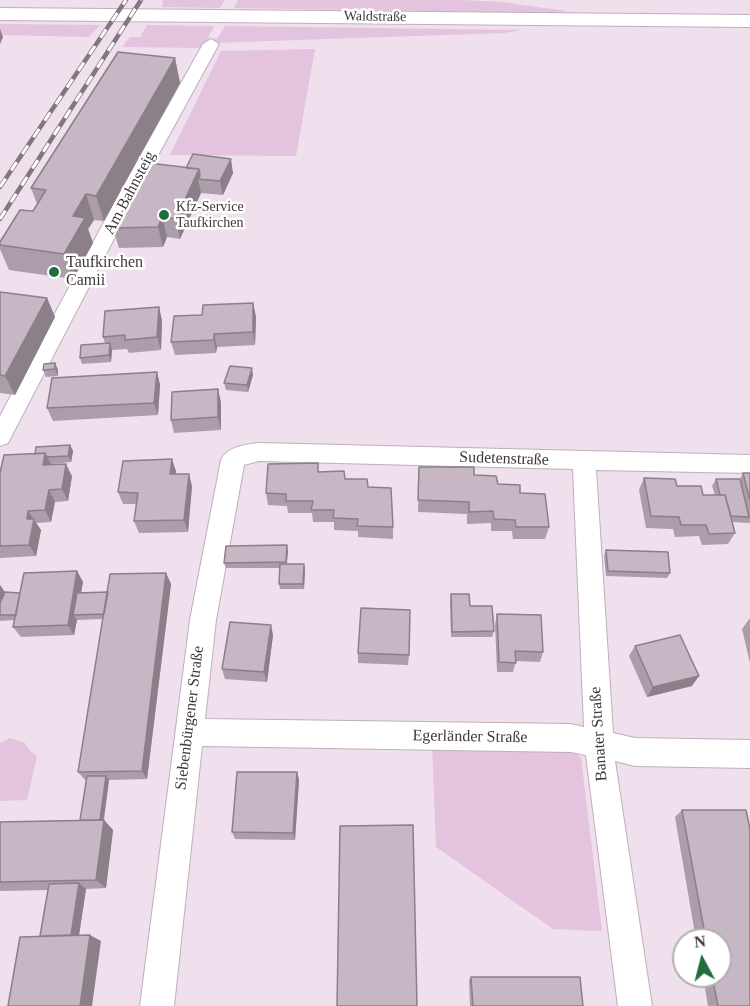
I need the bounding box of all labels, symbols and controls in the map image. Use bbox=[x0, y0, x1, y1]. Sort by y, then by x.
street label: Waldstraße bbox=[344, 8, 406, 26]
street label: Am Bahnsteig bbox=[100, 148, 160, 238]
place label: Kfz-Service Taufkirchen bbox=[176, 199, 244, 232]
marker: Kfz-Service Taufkirchen bbox=[157, 208, 171, 222]
place label: Taufkirchen Camii bbox=[66, 253, 143, 291]
marker: Taufkirchen Camii bbox=[47, 265, 61, 279]
street label: Sudetenstraße bbox=[459, 448, 549, 470]
street label: Siebenbürgener Straße bbox=[172, 645, 208, 791]
street label: Banater Straße bbox=[586, 686, 612, 782]
street label: Egerländer Straße bbox=[412, 726, 528, 748]
north arrow bbox=[672, 928, 732, 988]
text: N bbox=[693, 932, 707, 951]

